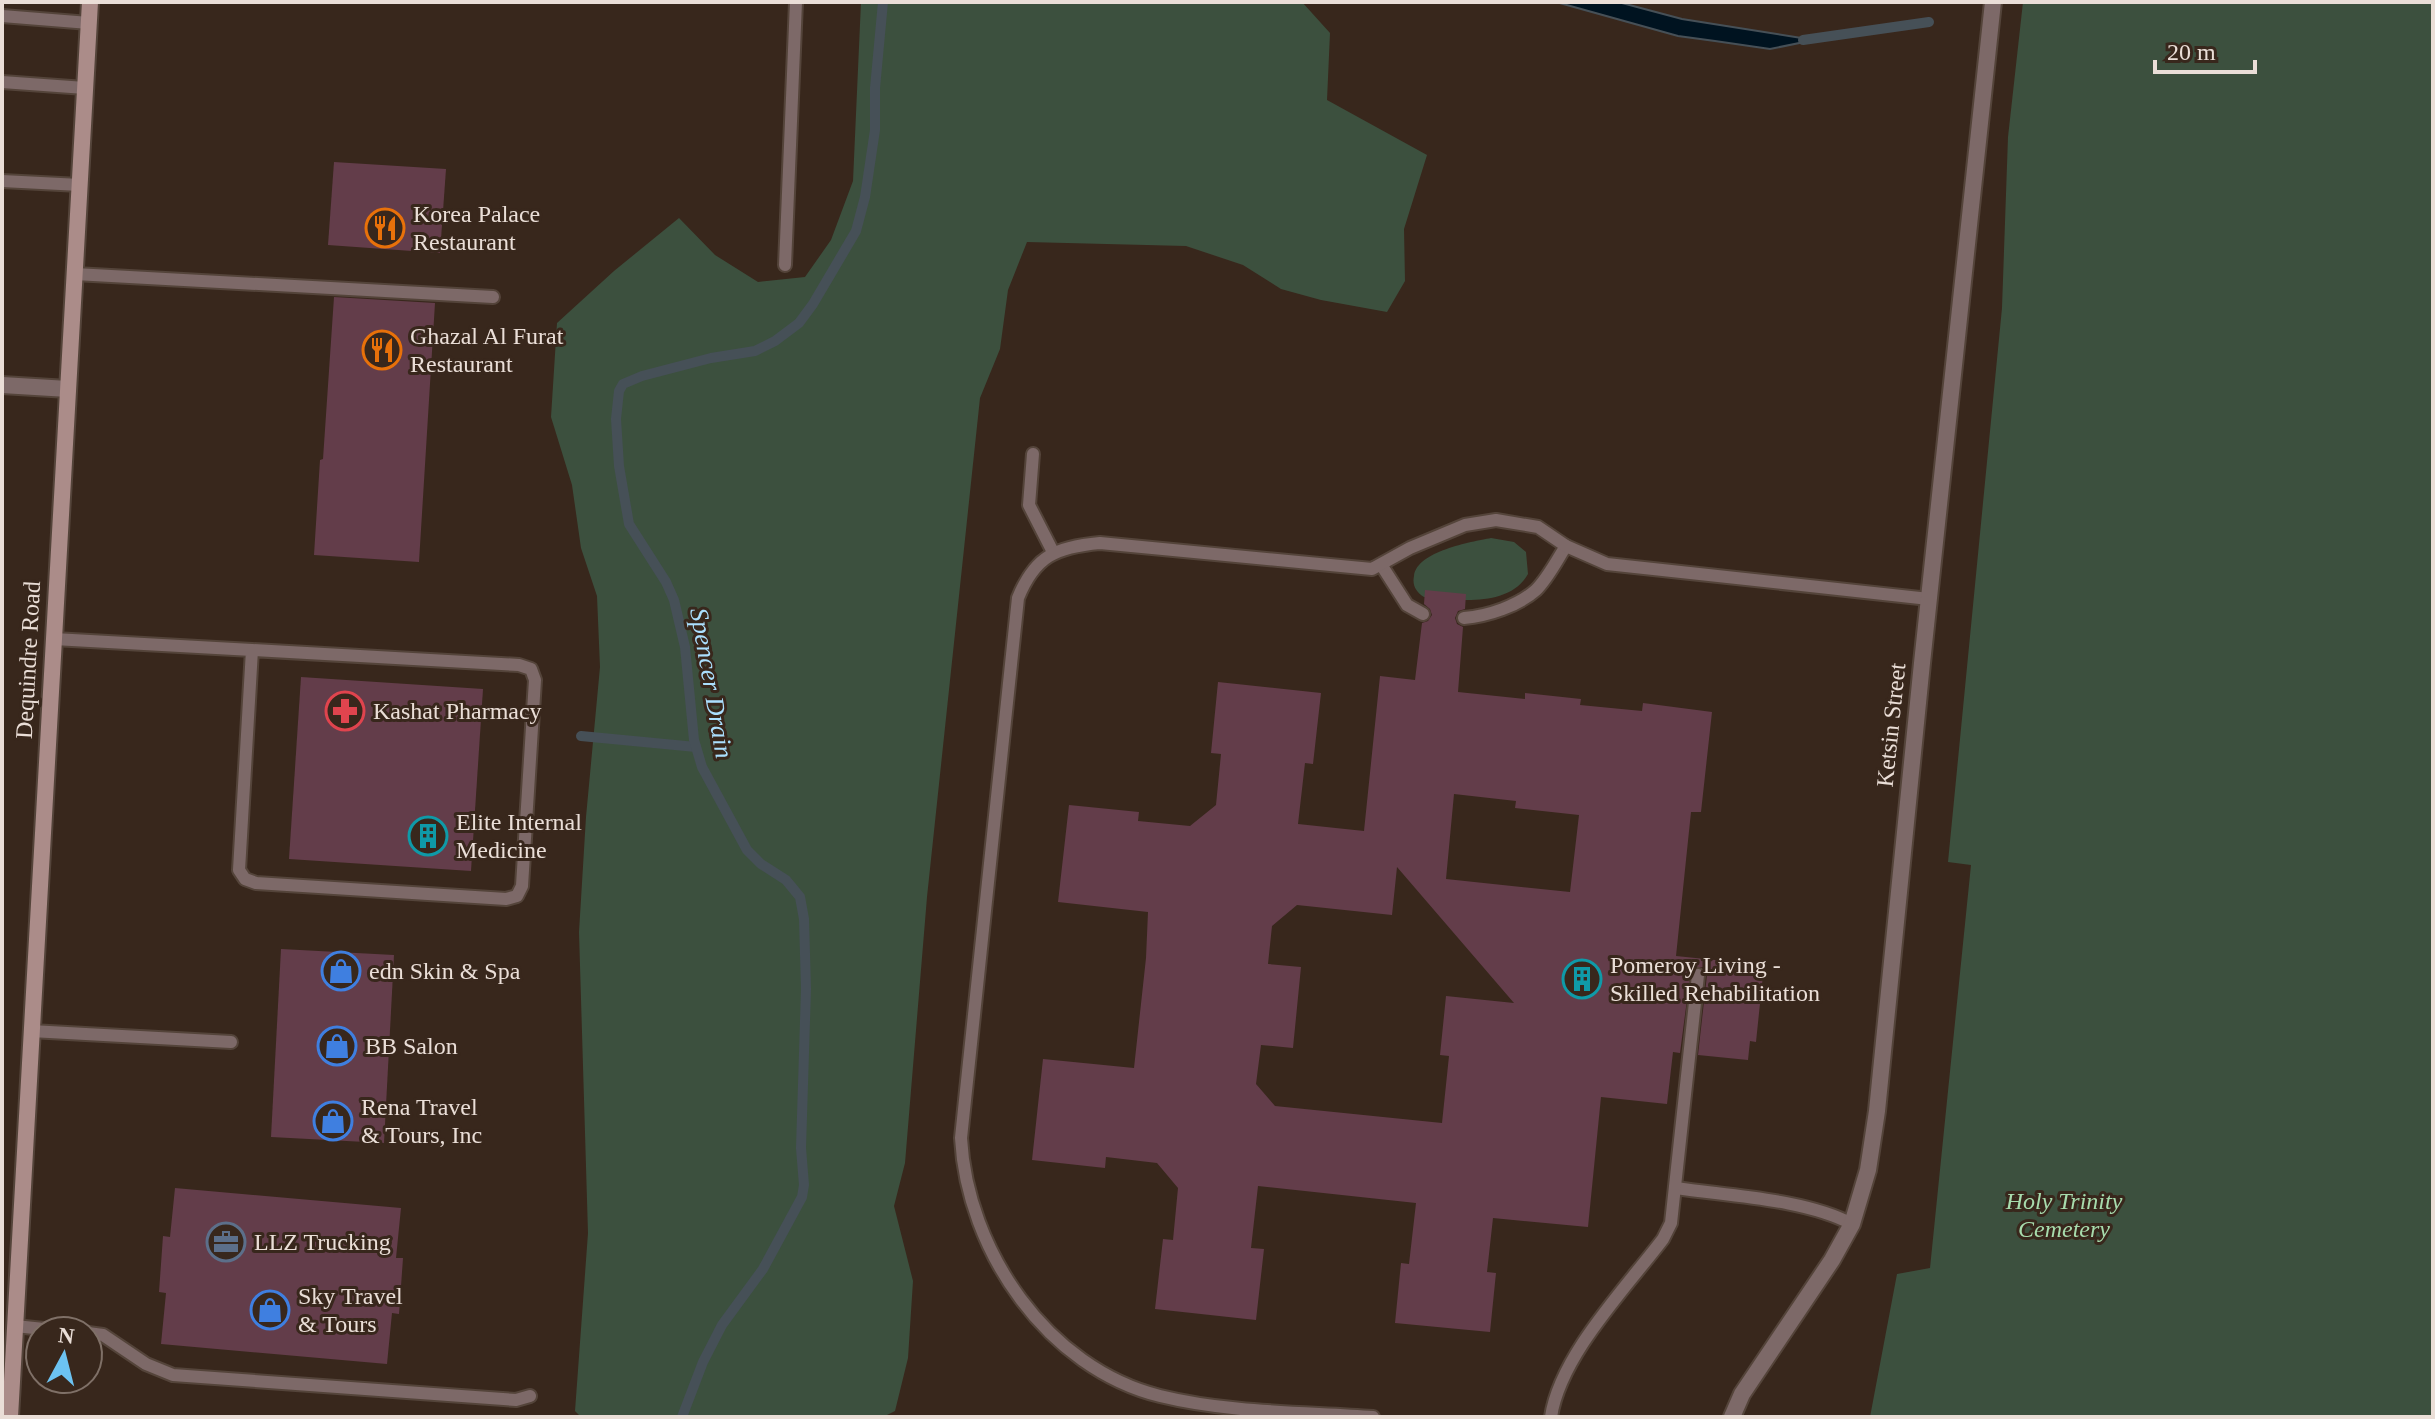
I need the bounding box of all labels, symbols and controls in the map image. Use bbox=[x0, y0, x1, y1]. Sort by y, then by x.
scale bar bbox=[2155, 24, 2255, 74]
text: 20 m bbox=[2167, 39, 2216, 65]
place label: Korea Palace Restaurant bbox=[413, 201, 540, 255]
restaurant icon: Korea Palace Restaurant bbox=[364, 207, 406, 249]
place label: Ghazal Al Furat Restaurant bbox=[410, 323, 564, 377]
restaurant icon: Ghazal Al Furat Restaurant bbox=[361, 329, 403, 371]
street label: Dequindre Road bbox=[11, 580, 45, 740]
water label: Spencer Drain bbox=[684, 606, 739, 761]
street label: Ketsin Street bbox=[1872, 661, 1910, 788]
pharmacy icon: Kashat Pharmacy bbox=[324, 690, 366, 732]
place label: Kashat Pharmacy bbox=[373, 698, 542, 724]
place label: Elite Internal Medicine bbox=[456, 809, 582, 863]
building icon: Elite Internal Medicine bbox=[407, 815, 449, 857]
shop icon: edn Skin & Spa bbox=[320, 950, 362, 992]
place label: Pomeroy Living - Skilled Rehabilitation bbox=[1610, 952, 1820, 1006]
place label: edn Skin & Spa bbox=[369, 958, 521, 984]
building icon: Pomeroy Living - Skilled Rehabilitation bbox=[1561, 958, 1603, 1000]
shop icon: BB Salon bbox=[316, 1025, 358, 1067]
place label: BB Salon bbox=[365, 1033, 458, 1059]
place label: Rena Travel & Tours, Inc bbox=[361, 1094, 482, 1148]
shop icon: Rena Travel & Tours, Inc bbox=[312, 1100, 354, 1142]
park label: Holy Trinity Cemetery bbox=[2005, 1188, 2123, 1242]
office icon: LLZ Trucking bbox=[205, 1221, 247, 1263]
place label: LLZ Trucking bbox=[254, 1229, 391, 1255]
place label: Sky Travel & Tours bbox=[298, 1283, 403, 1337]
shop icon: Sky Travel & Tours bbox=[249, 1289, 291, 1331]
north arrow bbox=[24, 1315, 104, 1395]
text: N bbox=[57, 1322, 76, 1349]

